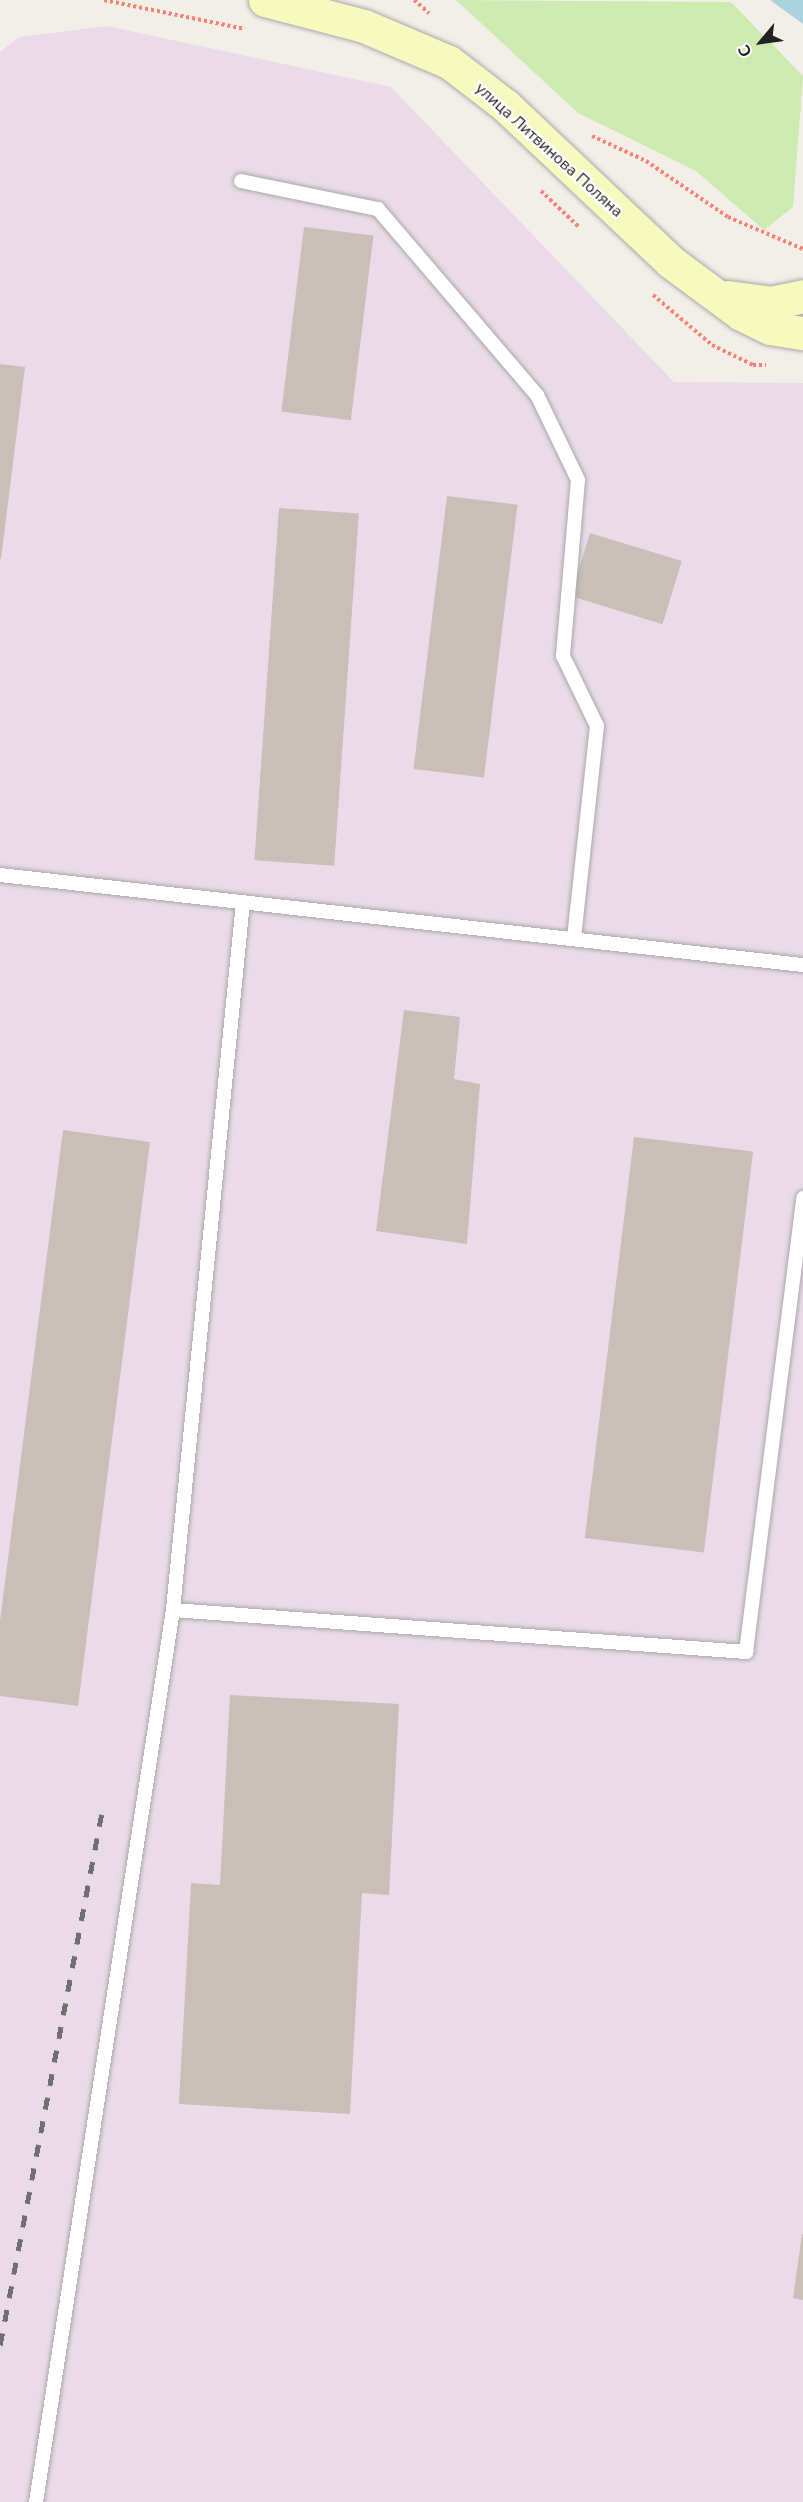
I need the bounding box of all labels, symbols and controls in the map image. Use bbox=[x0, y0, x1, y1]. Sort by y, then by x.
north arrow bbox=[731, 12, 791, 72]
text: С bbox=[733, 41, 758, 61]
street label: улица Литвинова Поляна bbox=[471, 79, 627, 221]

